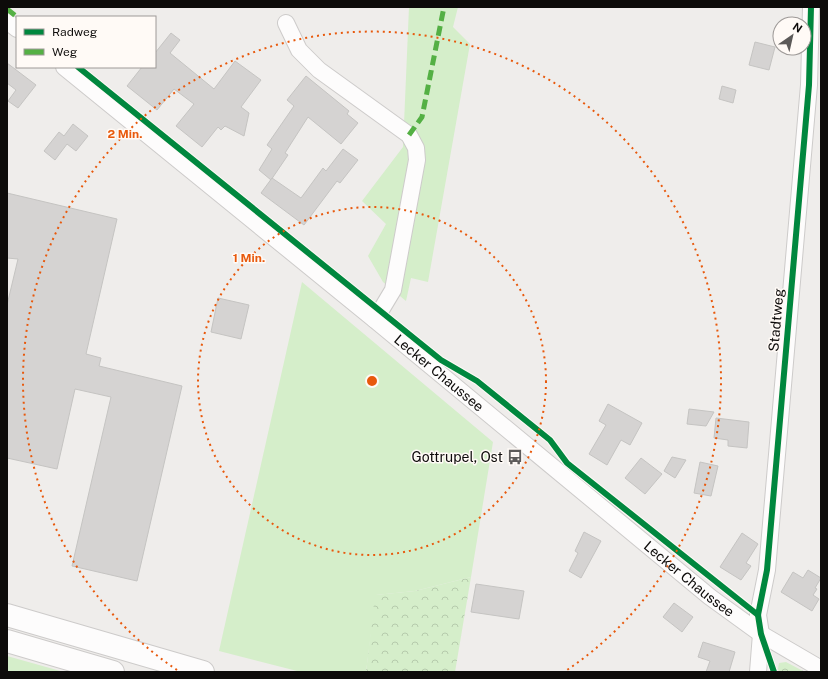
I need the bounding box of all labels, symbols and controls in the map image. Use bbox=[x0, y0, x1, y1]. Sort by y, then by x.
legend bbox=[16, 16, 156, 68]
north arrow bbox=[772, 16, 812, 56]
text: N bbox=[791, 20, 805, 35]
text: Radweg bbox=[52, 25, 97, 39]
text: Weg bbox=[52, 45, 77, 59]
text: 2 Min. bbox=[108, 127, 142, 141]
text: 1 Min. bbox=[233, 251, 265, 265]
street label: Stadtweg bbox=[765, 287, 787, 352]
street label: Lecker Chaussee bbox=[391, 331, 487, 415]
centre of rings bbox=[365, 374, 379, 388]
bus stop icon: Gottrupel, Ost bbox=[506, 448, 524, 466]
place label: Gottrupel, Ost bbox=[411, 449, 503, 465]
street label: Lecker Chaussee bbox=[641, 538, 737, 620]

